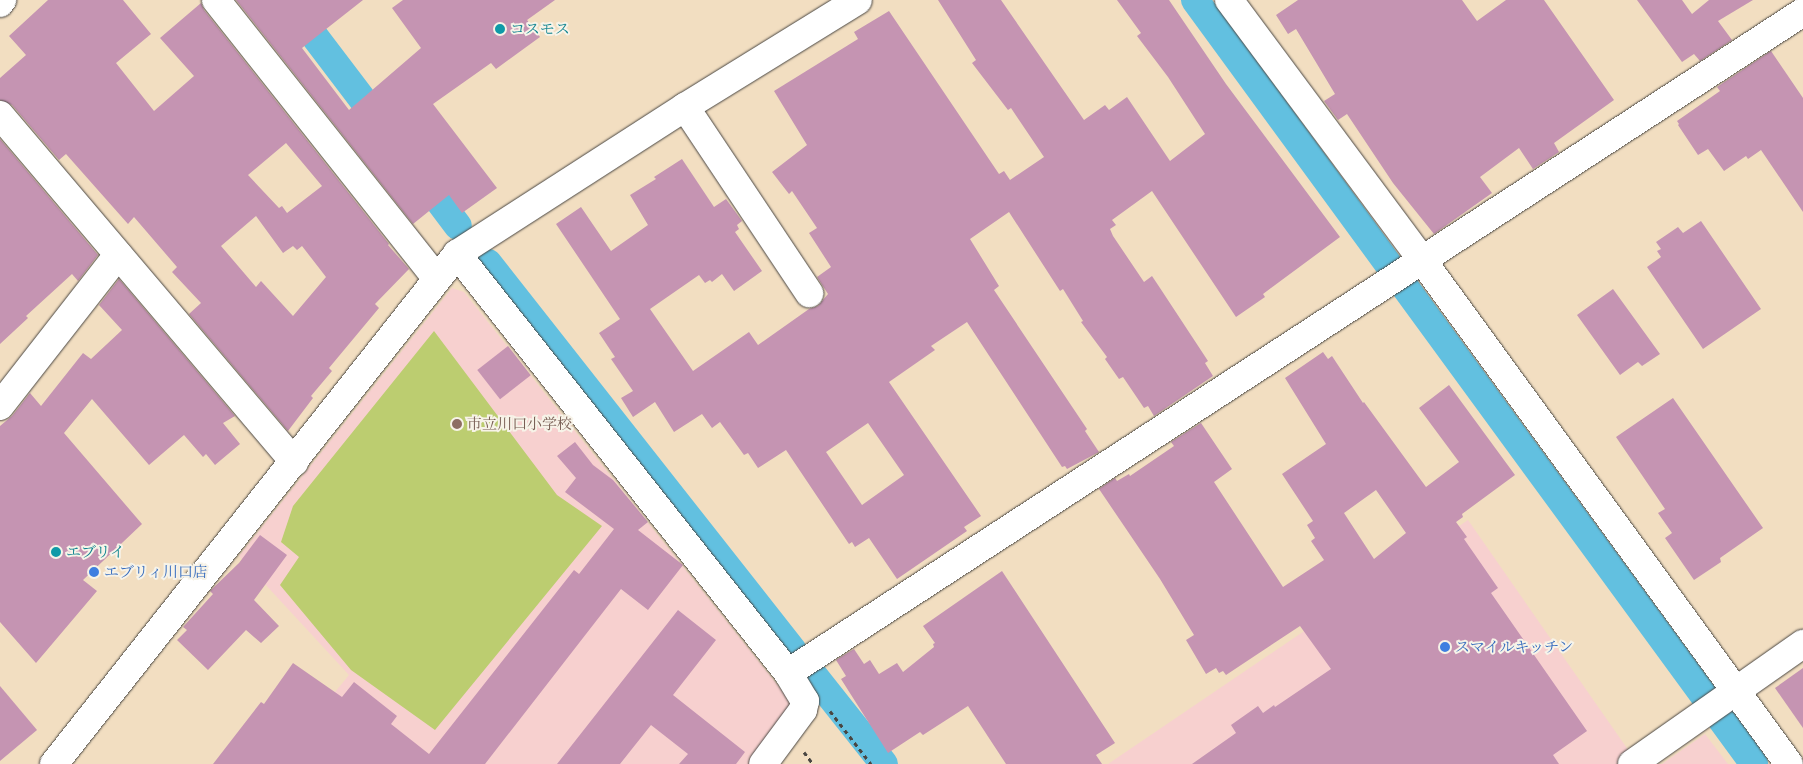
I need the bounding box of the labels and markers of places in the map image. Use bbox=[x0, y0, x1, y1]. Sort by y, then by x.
place label: コスモス bbox=[510, 20, 570, 38]
marker: コスモス bbox=[494, 23, 506, 35]
place label: 市立川口小学校 bbox=[467, 415, 572, 433]
marker: 市立川口小学校 bbox=[451, 418, 463, 430]
place label: エブリイ bbox=[66, 543, 126, 561]
marker: エブリイ bbox=[50, 546, 62, 558]
place label: エブリィ川口店 bbox=[104, 563, 209, 581]
marker: エブリィ川口店 bbox=[88, 566, 100, 578]
place label: スマイルキッチン bbox=[1455, 638, 1575, 656]
marker: スマイルキッチン bbox=[1439, 641, 1451, 653]

